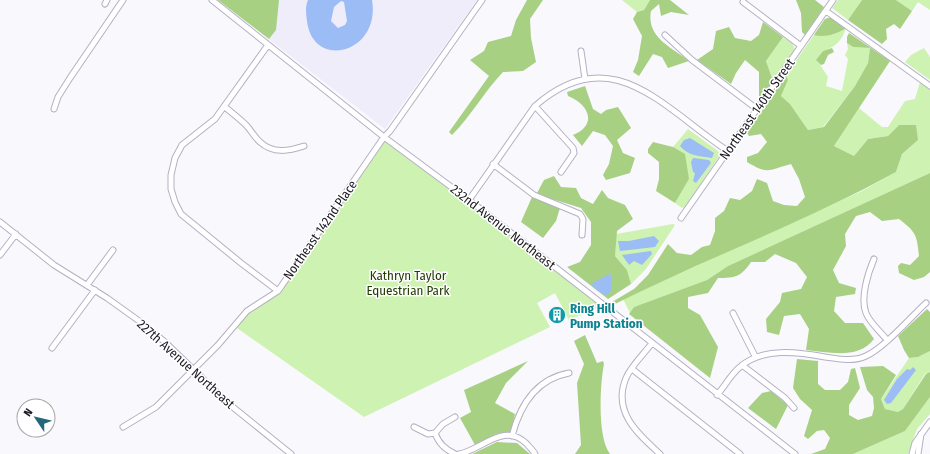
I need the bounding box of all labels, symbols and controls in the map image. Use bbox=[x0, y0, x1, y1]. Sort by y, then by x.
street label: Northeast 140th Street bbox=[716, 55, 798, 162]
street label: Northeast 142nd Place bbox=[280, 177, 360, 283]
street label: 232nd Avenue Northeast bbox=[448, 181, 559, 273]
park label: Kathryn Taylor Equestrian Park bbox=[366, 268, 450, 298]
place label: Ring Hill Pump Station bbox=[570, 301, 643, 331]
building icon: Ring Hill Pump Station bbox=[547, 305, 567, 325]
street label: 227th Avenue Northeast bbox=[134, 316, 238, 412]
north arrow bbox=[16, 398, 56, 438]
text: N bbox=[21, 406, 35, 419]

